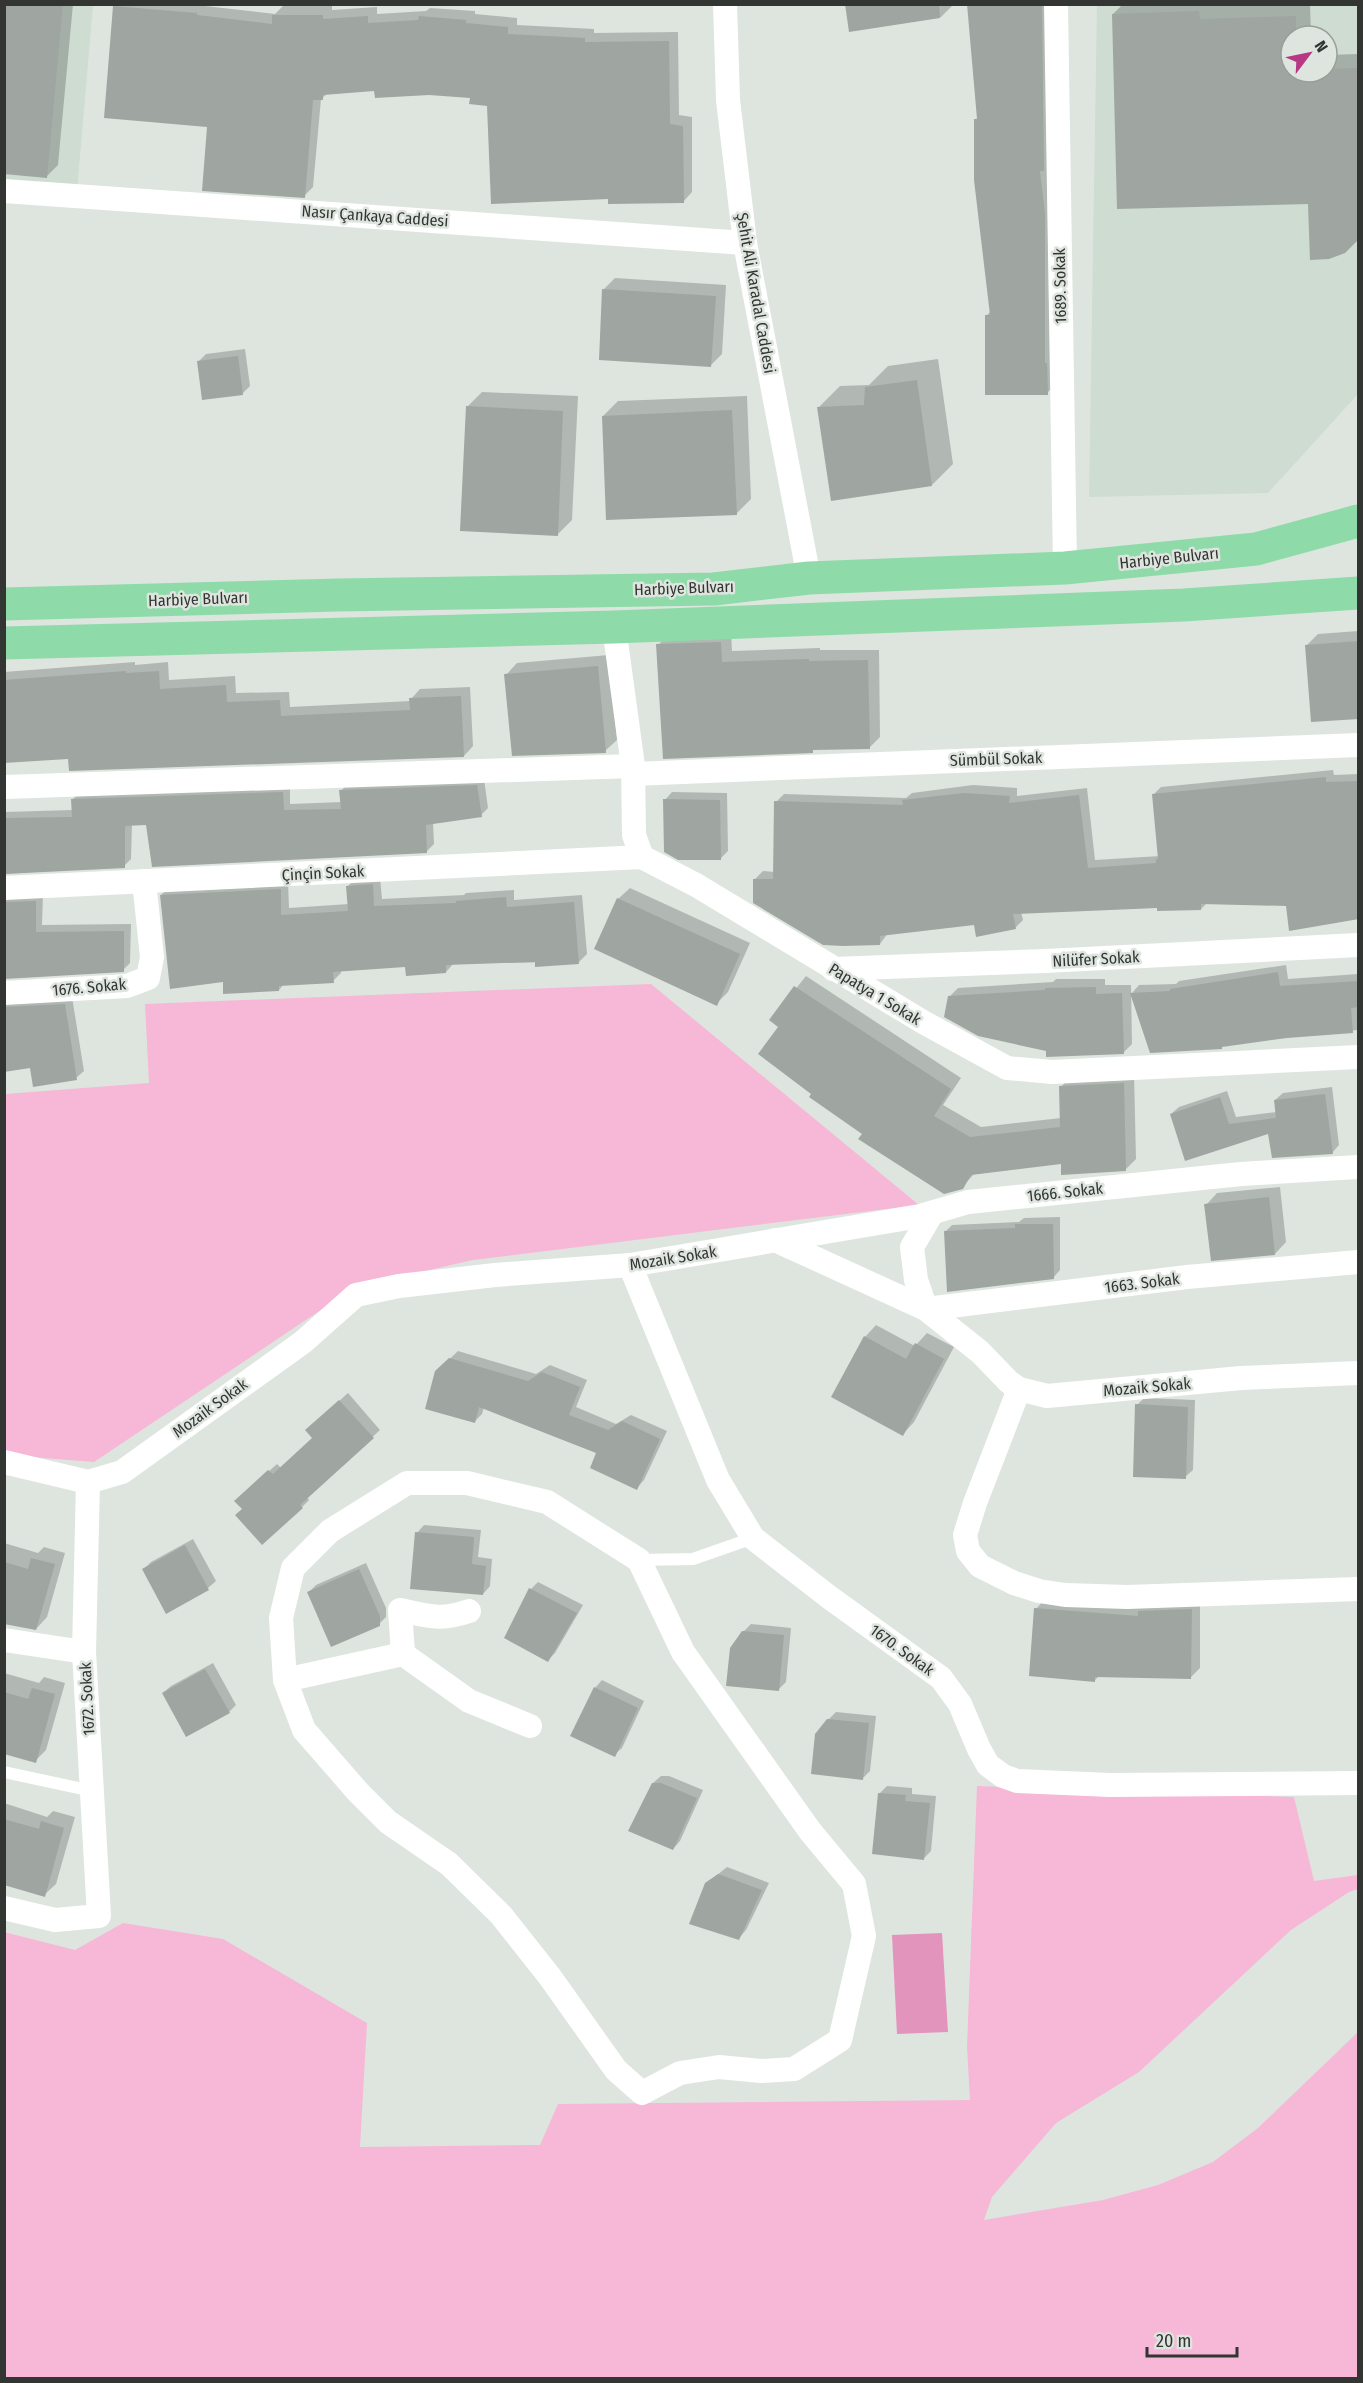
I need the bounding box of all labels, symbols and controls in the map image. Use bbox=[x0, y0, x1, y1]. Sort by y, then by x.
north arrow bbox=[1279, 24, 1339, 84]
text: N bbox=[1311, 37, 1332, 55]
street label: Nasır Çankaya Caddesi bbox=[301, 201, 449, 232]
street label: Şehit Ali Karadal Caddesi bbox=[733, 211, 779, 375]
street label: 1689. Sokak bbox=[1050, 247, 1070, 324]
street label: Harbiye Bulvarı bbox=[1118, 543, 1220, 573]
street label: Harbiye Bulvarı bbox=[634, 577, 734, 599]
street label: Harbiye Bulvarı bbox=[148, 588, 248, 610]
street label: Sümbül Sokak bbox=[950, 748, 1043, 770]
street label: Çinçin Sokak bbox=[281, 861, 365, 886]
street label: Nilüfer Sokak bbox=[1052, 947, 1141, 971]
street label: Papatya 1 Sokak bbox=[825, 959, 925, 1029]
street label: 1676. Sokak bbox=[51, 974, 127, 1000]
street label: 1666. Sokak bbox=[1026, 1179, 1104, 1205]
street label: Mozaik Sokak bbox=[628, 1242, 718, 1274]
street label: 1663. Sokak bbox=[1104, 1269, 1181, 1297]
street label: Mozaik Sokak bbox=[169, 1374, 252, 1441]
street label: Mozaik Sokak bbox=[1102, 1374, 1192, 1400]
street label: 1670. Sokak bbox=[866, 1620, 938, 1680]
street label: 1672. Sokak bbox=[76, 1661, 98, 1736]
scale bar bbox=[1147, 2320, 1237, 2358]
text: 20 m bbox=[1156, 2330, 1191, 2352]

